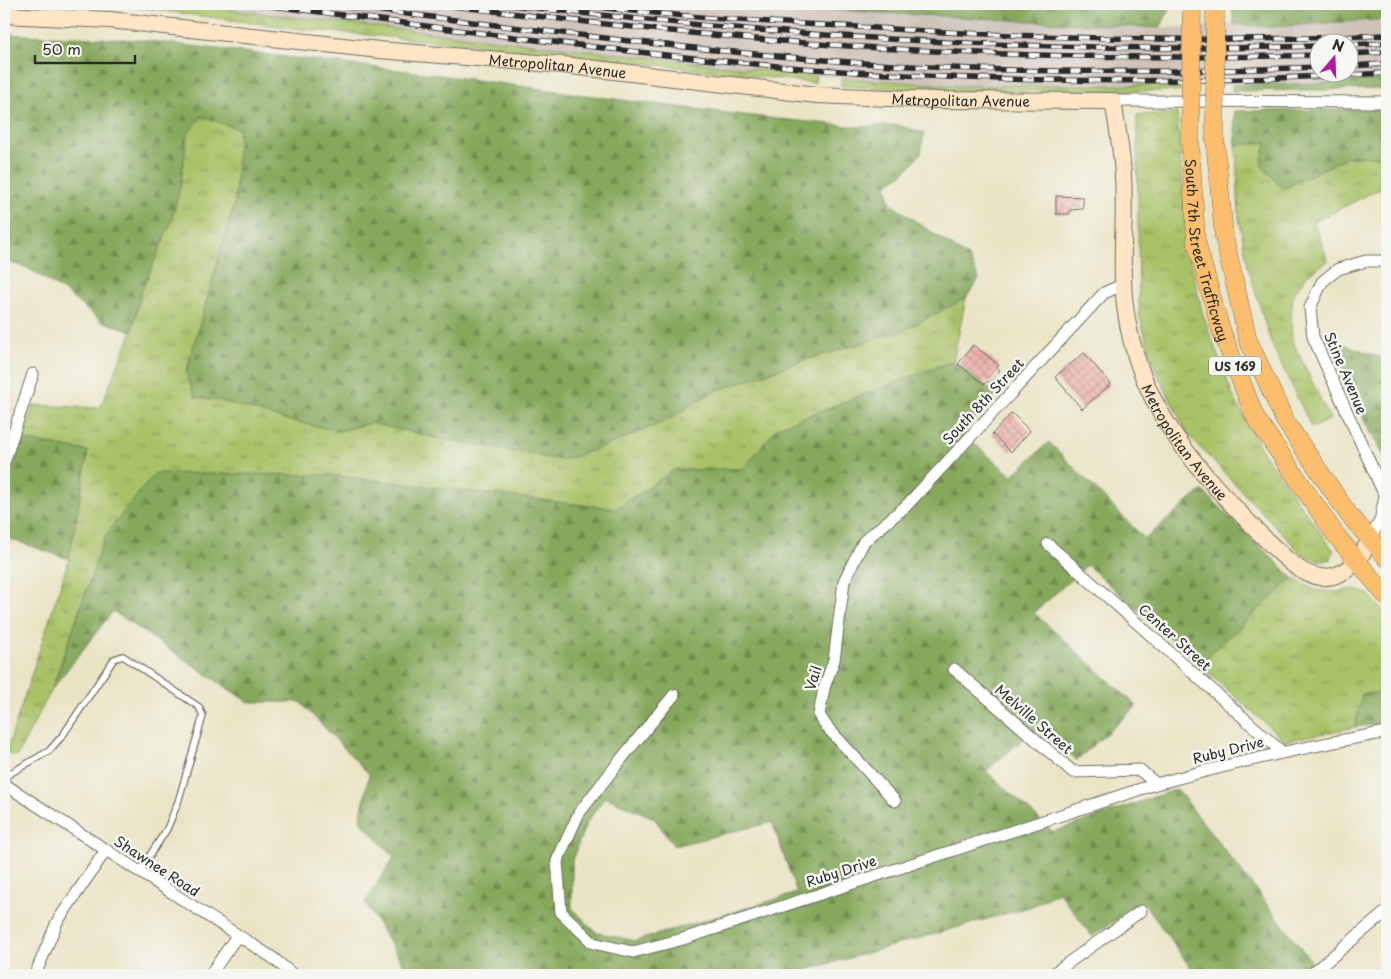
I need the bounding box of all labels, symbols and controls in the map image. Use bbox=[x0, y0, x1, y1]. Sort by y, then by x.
scale bar bbox=[35, 32, 135, 64]
north arrow bbox=[1308, 32, 1358, 82]
text: N bbox=[1330, 34, 1347, 57]
text: 50 m bbox=[42, 37, 81, 60]
street label: Metropolitan Avenue bbox=[488, 48, 628, 83]
street label: Metropolitan Avenue bbox=[891, 88, 1030, 111]
street label: South 7th Street Trafficway bbox=[1181, 158, 1235, 344]
street label: Stine Avenue bbox=[1319, 329, 1373, 418]
street label: South 8th Street bbox=[937, 353, 1029, 449]
road number: US 169 bbox=[1209, 356, 1261, 376]
street label: Metropolitan Avenue bbox=[1137, 380, 1233, 505]
street label: Center Street bbox=[1134, 599, 1216, 676]
street label: Vail bbox=[799, 663, 827, 693]
street label: Melville Street bbox=[990, 679, 1078, 759]
street label: Ruby Drive bbox=[1190, 731, 1266, 769]
street label: Shawnee Road bbox=[110, 830, 204, 902]
street label: Ruby Drive bbox=[803, 850, 879, 892]

